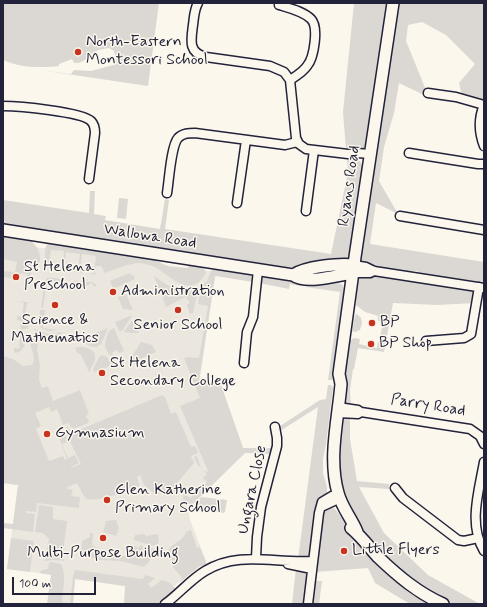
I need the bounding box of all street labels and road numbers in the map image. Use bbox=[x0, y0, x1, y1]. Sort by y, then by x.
street label: Ryans Road bbox=[335, 144, 365, 228]
street label: Wallowa Road bbox=[102, 220, 198, 254]
street label: Parry Road bbox=[389, 391, 467, 421]
street label: Ungara Close bbox=[234, 444, 272, 536]

